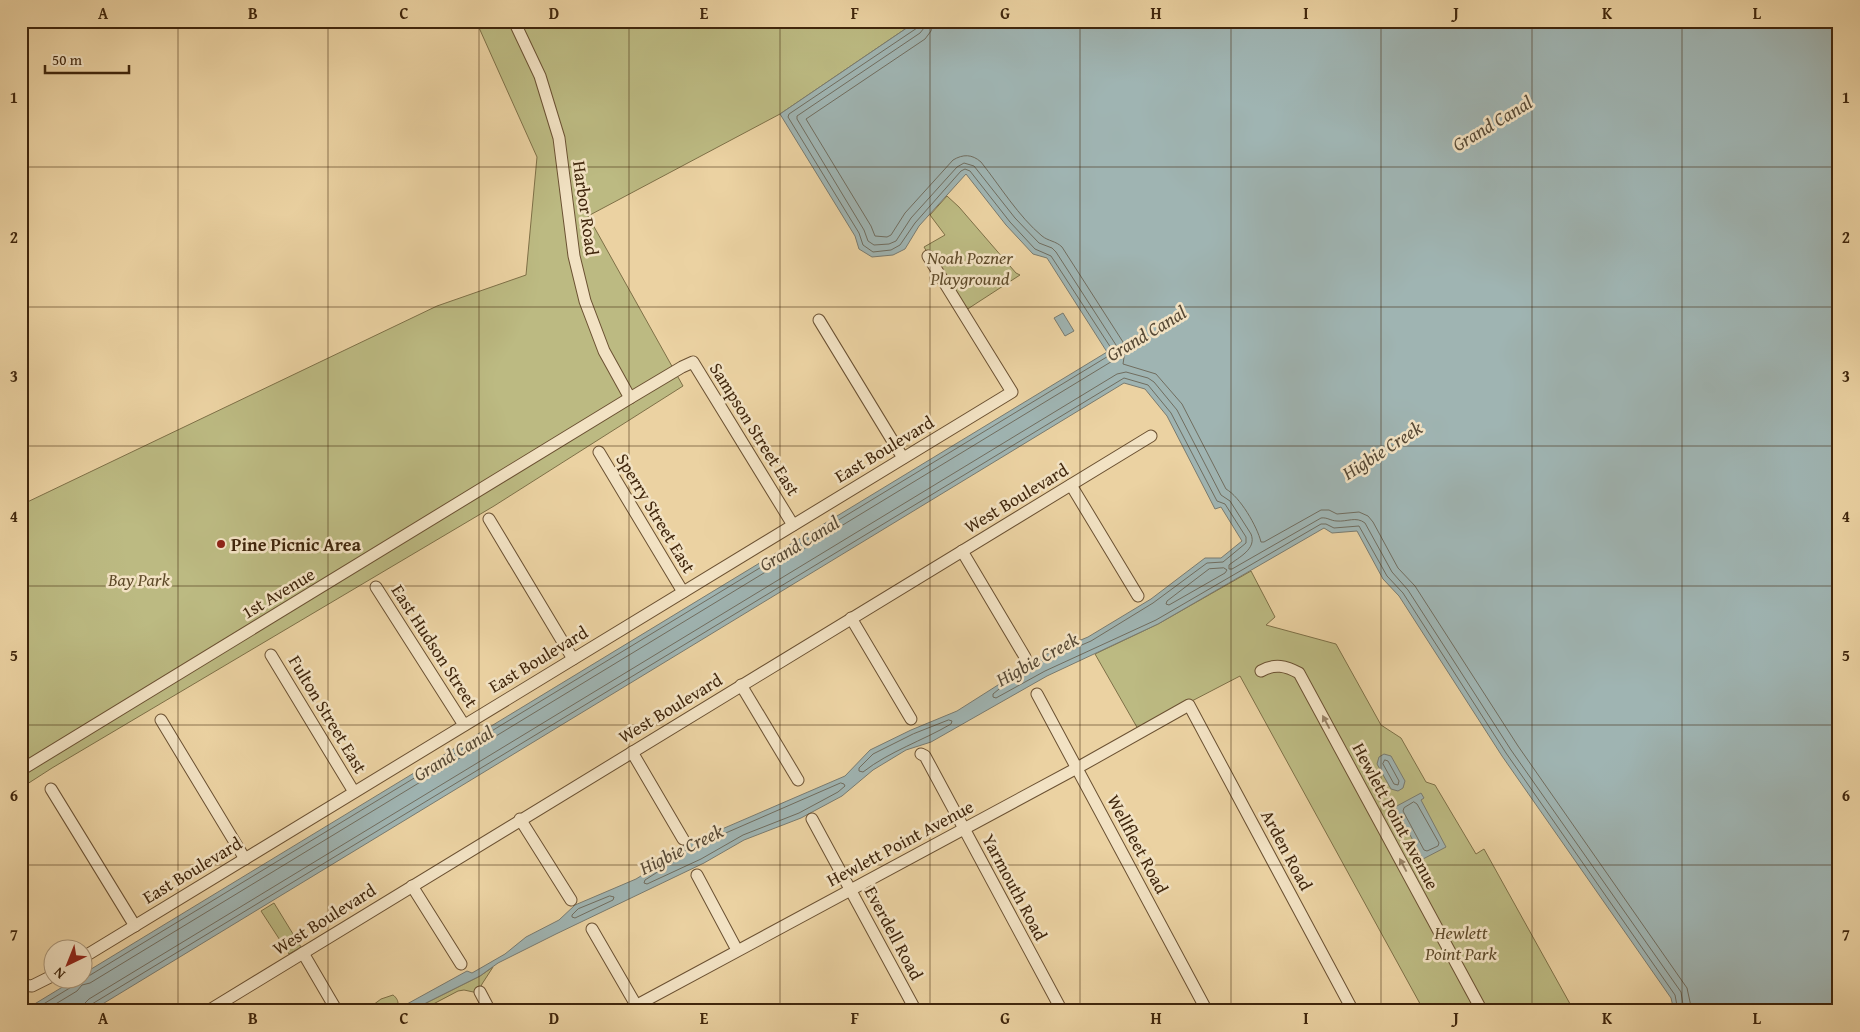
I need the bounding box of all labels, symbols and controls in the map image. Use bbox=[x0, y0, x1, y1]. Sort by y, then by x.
text: A bbox=[98, 1, 109, 25]
text: B bbox=[248, 1, 258, 25]
text: C bbox=[399, 1, 409, 25]
text: D bbox=[549, 1, 559, 25]
text: E bbox=[700, 1, 709, 25]
text: F bbox=[851, 1, 859, 25]
text: G bbox=[1000, 1, 1010, 25]
text: H bbox=[1150, 1, 1162, 25]
text: I bbox=[1303, 1, 1309, 25]
text: J bbox=[1450, 1, 1459, 25]
text: K bbox=[1602, 1, 1613, 25]
text: L bbox=[1753, 1, 1762, 25]
scale bar bbox=[45, 42, 129, 74]
text: 50 m bbox=[52, 49, 83, 70]
text: 1 bbox=[10, 85, 18, 109]
text: 1 bbox=[1842, 85, 1850, 109]
water label: Grand Canal bbox=[1447, 88, 1538, 158]
street label: Harbor Road bbox=[566, 159, 606, 258]
text: 2 bbox=[10, 225, 18, 249]
text: 2 bbox=[1842, 225, 1850, 249]
park label: Noah Pozner Playground bbox=[926, 244, 1014, 292]
water label: Grand Canal bbox=[1101, 298, 1192, 368]
street label: Sampson Street East bbox=[703, 357, 807, 501]
text: 3 bbox=[10, 364, 18, 388]
text: 3 bbox=[1842, 364, 1850, 388]
street label: East Boulevard bbox=[829, 408, 939, 489]
water label: Higbie Creek bbox=[1336, 413, 1428, 487]
street label: Sperry Street East bbox=[610, 448, 703, 579]
street label: West Boulevard bbox=[959, 456, 1073, 540]
text: 4 bbox=[10, 504, 18, 528]
text: 4 bbox=[1842, 504, 1850, 528]
water label: Grand Canal bbox=[754, 508, 845, 578]
place label: Pine Picnic Area bbox=[231, 531, 362, 558]
marker: Pine Picnic Area bbox=[215, 538, 227, 550]
street label: 1st Avenue bbox=[236, 560, 320, 626]
park label: Bay Park bbox=[107, 566, 170, 593]
street label: East Hudson Street bbox=[385, 579, 485, 714]
street label: East Boulevard bbox=[483, 618, 593, 699]
water label: Higbie Creek bbox=[990, 625, 1084, 694]
text: 5 bbox=[10, 643, 18, 667]
text: 5 bbox=[1842, 643, 1850, 667]
street label: Fulton Street East bbox=[282, 650, 374, 779]
street label: West Boulevard bbox=[613, 666, 727, 750]
one-way arrow bbox=[1321, 715, 1330, 729]
water label: Grand Canal bbox=[408, 718, 499, 788]
street label: Hewlett Point Avenue bbox=[1346, 738, 1446, 894]
text: 6 bbox=[10, 783, 18, 807]
text: 6 bbox=[1842, 783, 1850, 807]
street label: Wellfleet Road bbox=[1101, 790, 1176, 899]
street label: Hewlett Point Avenue bbox=[822, 793, 978, 893]
street label: Arden Road bbox=[1254, 805, 1320, 896]
water label: Higbie Creek bbox=[633, 816, 728, 882]
street label: East Boulevard bbox=[137, 829, 247, 910]
street label: Yarmouth Road bbox=[976, 829, 1055, 946]
one-way arrow bbox=[1399, 858, 1407, 872]
street label: West Boulevard bbox=[267, 876, 381, 961]
street label: Everdell Road bbox=[858, 881, 930, 985]
park label: Hewlett Point Park bbox=[1424, 919, 1498, 967]
text: 7 bbox=[10, 922, 18, 946]
text: 7 bbox=[1842, 922, 1850, 946]
north arrow bbox=[42, 940, 92, 990]
text: N bbox=[48, 963, 69, 984]
text: A bbox=[98, 1006, 109, 1030]
text: B bbox=[248, 1006, 258, 1030]
text: C bbox=[399, 1006, 409, 1030]
text: D bbox=[549, 1006, 559, 1030]
text: E bbox=[700, 1006, 709, 1030]
text: F bbox=[851, 1006, 859, 1030]
text: G bbox=[1000, 1006, 1010, 1030]
text: H bbox=[1150, 1006, 1162, 1030]
text: I bbox=[1303, 1006, 1309, 1030]
text: J bbox=[1450, 1006, 1459, 1030]
text: K bbox=[1602, 1006, 1613, 1030]
text: L bbox=[1753, 1006, 1762, 1030]

